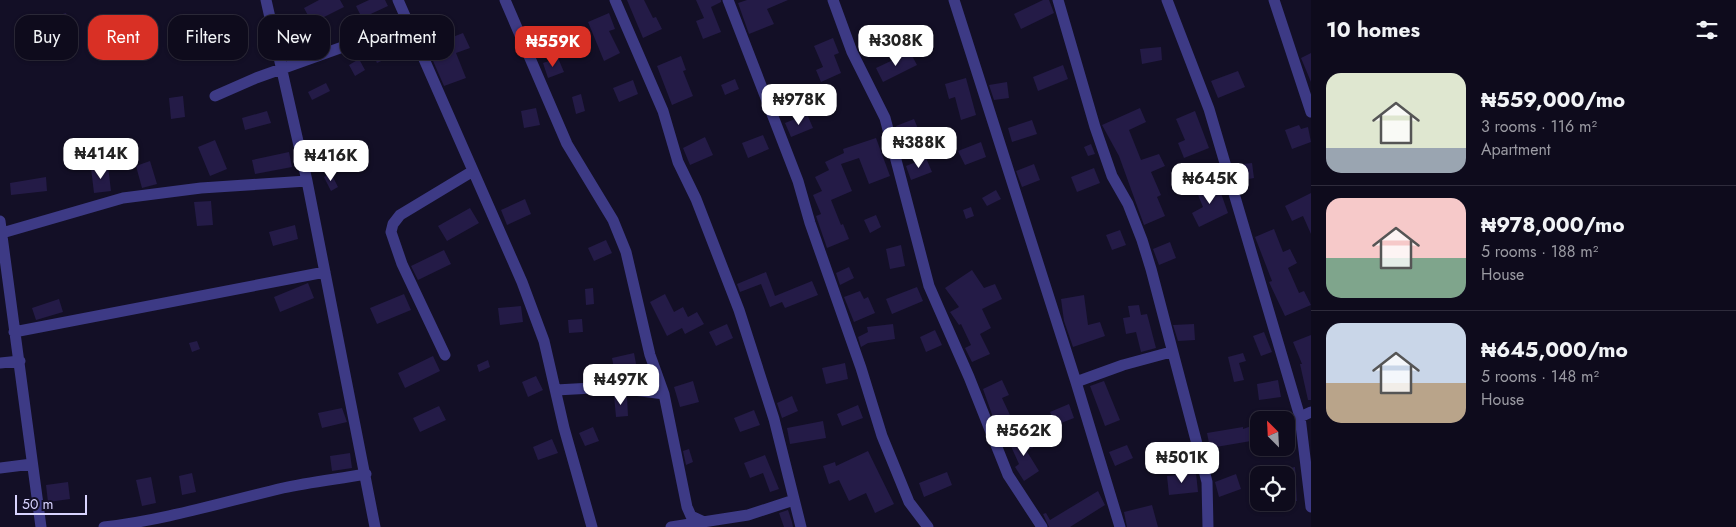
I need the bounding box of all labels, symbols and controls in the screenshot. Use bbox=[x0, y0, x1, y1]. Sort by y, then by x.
chip: Buy bbox=[15, 15, 78, 60]
chip: Rent bbox=[88, 15, 158, 60]
chip: Filters bbox=[168, 15, 248, 60]
chip: New bbox=[258, 15, 330, 60]
chip: Apartment bbox=[340, 15, 454, 60]
text: 10 homes bbox=[1326, 15, 1420, 45]
icon: filters bbox=[1693, 16, 1721, 44]
pin: ₦308K bbox=[861, 24, 931, 67]
pin: ₦559K bbox=[518, 26, 588, 68]
text: ₦308K bbox=[869, 29, 923, 52]
text: ₦559K bbox=[526, 30, 580, 53]
pin: ₦978K bbox=[764, 84, 834, 126]
text: ₦559,000/mo bbox=[1481, 85, 1625, 115]
text: ₦978K bbox=[773, 88, 825, 111]
icon: home bbox=[1366, 93, 1426, 153]
text: 3 rooms · 116 m² bbox=[1481, 115, 1597, 138]
pin: ₦388K bbox=[884, 126, 954, 169]
text: ₦388K bbox=[893, 131, 945, 154]
pin: ₦414K bbox=[66, 138, 136, 180]
text: Apartment bbox=[1481, 138, 1551, 161]
pin: ₦416K bbox=[296, 140, 366, 182]
text: ₦414K bbox=[74, 142, 128, 165]
text: ₦416K bbox=[305, 144, 357, 167]
pin: ₦645K bbox=[1175, 162, 1245, 205]
text: ₦645K bbox=[1183, 167, 1237, 190]
text: ₦978,000/mo bbox=[1481, 210, 1625, 240]
icon: home bbox=[1366, 218, 1426, 278]
text: 5 rooms · 188 m² bbox=[1481, 240, 1598, 263]
text: House bbox=[1481, 263, 1524, 286]
text: ₦645,000/mo bbox=[1481, 335, 1628, 365]
icon: home bbox=[1366, 343, 1426, 403]
pin: ₦497K bbox=[586, 364, 656, 406]
text: 5 rooms · 148 m² bbox=[1481, 365, 1599, 388]
text: ₦497K bbox=[594, 368, 648, 391]
text: House bbox=[1481, 388, 1524, 411]
north arrow bbox=[1250, 411, 1295, 456]
map controls bbox=[1250, 411, 1295, 511]
pin: ₦562K bbox=[989, 414, 1059, 457]
text: ₦562K bbox=[997, 419, 1051, 442]
pin: ₦501K bbox=[1147, 442, 1217, 484]
text: ₦501K bbox=[1156, 446, 1208, 469]
button: locate bbox=[1250, 466, 1295, 511]
scale bar bbox=[15, 492, 88, 515]
text: 50 m bbox=[22, 494, 53, 514]

